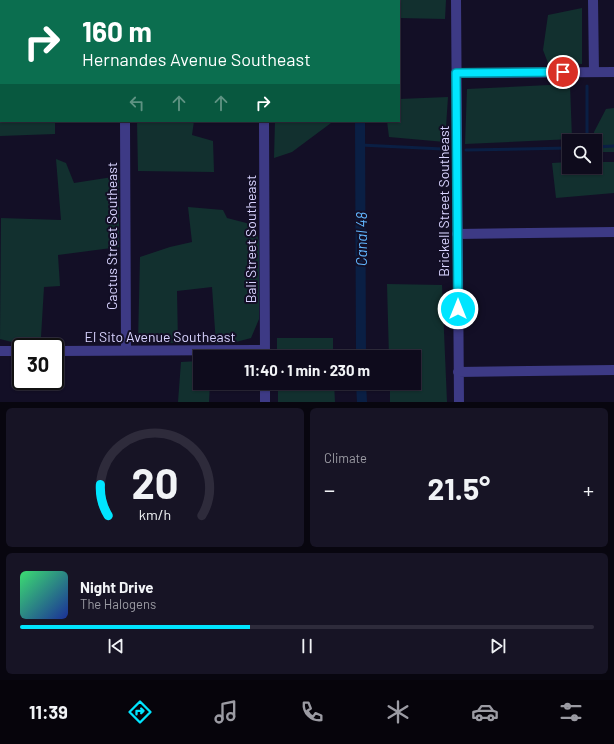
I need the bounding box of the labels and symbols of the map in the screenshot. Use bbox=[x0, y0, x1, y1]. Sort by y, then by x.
pin bbox=[546, 55, 580, 89]
street label: Brickell Street Southeast bbox=[435, 125, 452, 277]
street label: Cactus Street Southeast bbox=[103, 162, 120, 310]
street label: Bali Street Southeast bbox=[242, 175, 259, 303]
water label: Canal 48 bbox=[352, 211, 370, 266]
position arrow bbox=[437, 288, 479, 330]
street label: El Sito Avenue Southeast bbox=[84, 328, 236, 345]
speed limit sign: 30 bbox=[12, 338, 64, 390]

